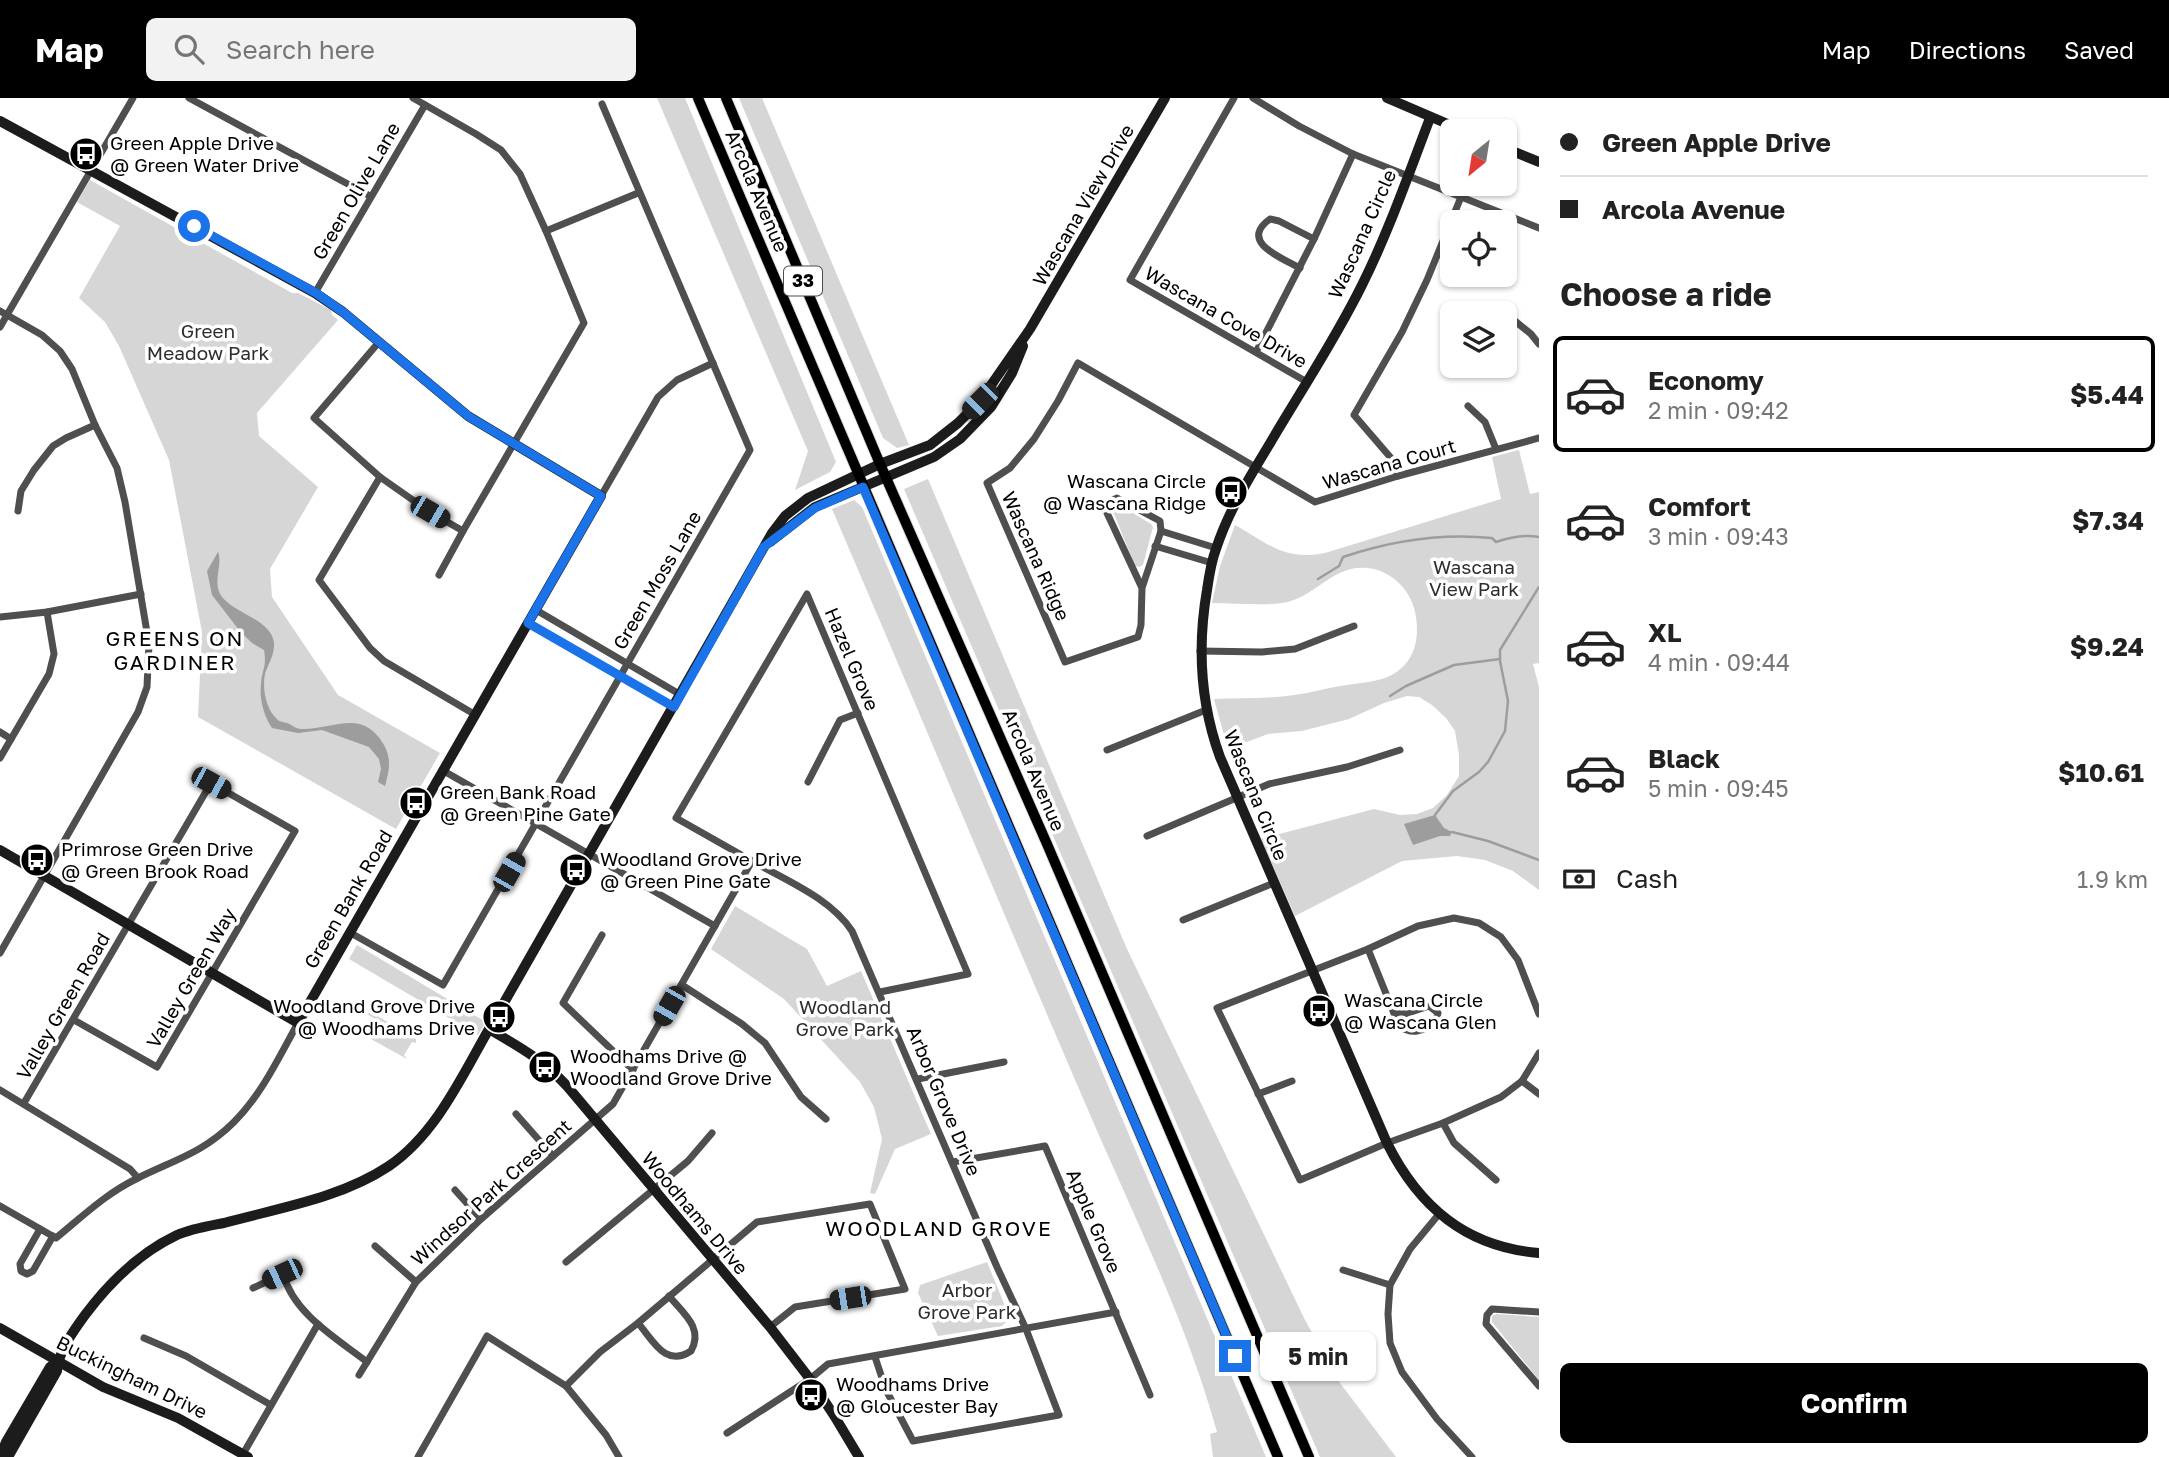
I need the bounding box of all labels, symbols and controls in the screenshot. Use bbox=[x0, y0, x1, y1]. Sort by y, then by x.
search box bbox=[146, 18, 636, 81]
text: Map bbox=[35, 30, 104, 69]
icon: search bbox=[170, 30, 208, 68]
text: Search here bbox=[226, 34, 375, 65]
text: Map bbox=[1822, 35, 1871, 64]
text: Directions bbox=[1909, 35, 2026, 64]
text: Saved bbox=[2064, 35, 2134, 64]
street label: Green Olive Lane bbox=[307, 118, 404, 264]
north arrow bbox=[1440, 119, 1517, 196]
map controls bbox=[1440, 119, 1517, 378]
street label: Wascana View Drive bbox=[1027, 120, 1138, 289]
street label: Arcola Avenue bbox=[721, 126, 794, 255]
text: Green Apple Drive bbox=[1602, 127, 1831, 158]
place label: Green Apple Drive @ Green Water Drive bbox=[110, 131, 299, 176]
bus stop icon: Green Apple Drive @ Green Water Drive bbox=[67, 135, 105, 173]
street label: Wascana Circle bbox=[1323, 166, 1400, 302]
text: Arcola Avenue bbox=[1602, 194, 1785, 225]
route start bbox=[178, 210, 210, 242]
button: locate bbox=[1440, 210, 1517, 287]
street label: Wascana Cove Drive bbox=[1141, 261, 1312, 372]
road number: 33 bbox=[784, 266, 822, 296]
text: Choose a ride bbox=[1560, 275, 1772, 313]
button: layers bbox=[1440, 301, 1517, 378]
park label: Green Meadow Park bbox=[147, 319, 269, 364]
icon: car bbox=[1564, 363, 1627, 426]
text: Economy bbox=[1648, 365, 1764, 396]
car bbox=[958, 379, 1003, 423]
text: $5.44 bbox=[2070, 379, 2144, 410]
text: 2 min · 09:42 bbox=[1648, 396, 1789, 424]
street label: Wascana Court bbox=[1319, 433, 1458, 494]
place label: Wascana Circle @ Wascana Ridge bbox=[1043, 469, 1206, 514]
bus stop icon: Wascana Circle @ Wascana Ridge bbox=[1212, 473, 1250, 511]
street label: Wascana Ridge bbox=[998, 488, 1075, 624]
icon: car bbox=[1564, 489, 1627, 552]
text: Comfort bbox=[1648, 491, 1751, 522]
car bbox=[407, 492, 454, 532]
text: $7.34 bbox=[2072, 505, 2144, 536]
street label: Green Moss Lane bbox=[608, 506, 706, 653]
text: 3 min · 09:43 bbox=[1648, 522, 1789, 550]
park label: Wascana View Park bbox=[1429, 555, 1519, 600]
street label: Hazel Grove bbox=[820, 604, 884, 714]
icon: car bbox=[1564, 615, 1627, 678]
text: XL bbox=[1648, 617, 1682, 648]
district label: GREENS ON GARDINER bbox=[106, 625, 244, 675]
text: $9.24 bbox=[2070, 631, 2144, 662]
text: 4 min · 09:44 bbox=[1648, 648, 1790, 676]
street label: Arcola Avenue bbox=[998, 705, 1071, 834]
street label: Wascana Circle bbox=[1220, 726, 1293, 864]
icon: car bbox=[1564, 741, 1627, 804]
text: Black bbox=[1648, 743, 1720, 774]
text: $10.61 bbox=[2058, 757, 2144, 788]
car bbox=[188, 764, 235, 802]
text: 5 min · 09:45 bbox=[1648, 774, 1789, 802]
place label: Green Bank Road @ Green Pine Gate bbox=[440, 780, 611, 825]
bus stop icon: Green Bank Road @ Green Pine Gate bbox=[397, 784, 435, 822]
street label: Green Bank Road bbox=[299, 825, 397, 972]
place label: Primrose Green Drive @ Green Brook Road bbox=[61, 837, 253, 882]
bus stop icon: Primrose Green Drive @ Green Brook Road bbox=[18, 841, 56, 879]
place label: Woodland Grove Drive @ Green Pine Gate bbox=[600, 847, 802, 892]
car bbox=[490, 849, 529, 895]
bus stop icon: Woodland Grove Drive @ Green Pine Gate bbox=[557, 851, 595, 889]
icon: cash bbox=[1560, 860, 1598, 898]
text: Cash bbox=[1616, 863, 1678, 894]
text: 1.9 km bbox=[2077, 865, 2148, 893]
street label: Valley Green Way bbox=[141, 903, 240, 1052]
street label: Valley Green Road bbox=[11, 928, 114, 1083]
car bbox=[650, 983, 689, 1029]
place label: Wascana Circle @ Wascana Glen bbox=[1344, 988, 1497, 1033]
bus stop icon: Wascana Circle @ Wascana Glen bbox=[1300, 992, 1338, 1030]
place label: Woodland Grove Drive @ Woodhams Drive bbox=[273, 994, 475, 1039]
park label: Woodland Grove Park bbox=[796, 995, 895, 1040]
bus stop icon: Woodland Grove Drive @ Woodhams Drive bbox=[480, 998, 518, 1036]
street label: Arbor Grove Drive bbox=[903, 1023, 986, 1179]
place label: Woodhams Drive @ Woodland Grove Drive bbox=[570, 1044, 772, 1089]
bus stop icon: Woodhams Drive @ Woodland Grove Drive bbox=[526, 1048, 564, 1086]
street label: Windsor Park Crescent bbox=[406, 1114, 576, 1270]
street label: Woodhams Drive bbox=[637, 1147, 753, 1279]
street label: Apple Grove bbox=[1062, 1165, 1127, 1276]
district label: WOODLAND GROVE bbox=[825, 1215, 1053, 1241]
car bbox=[259, 1256, 306, 1292]
park label: Arbor Grove Park bbox=[918, 1278, 1017, 1323]
car bbox=[828, 1284, 873, 1312]
street label: Buckingham Drive bbox=[53, 1330, 211, 1423]
callout: 5 min bbox=[1260, 1332, 1375, 1380]
route end bbox=[1219, 1340, 1251, 1372]
text: 5 min bbox=[1288, 1342, 1348, 1370]
button: Confirm bbox=[1560, 1363, 2148, 1443]
place label: Woodhams Drive @ Gloucester Bay bbox=[836, 1372, 999, 1417]
bus stop icon: Woodhams Drive @ Gloucester Bay bbox=[792, 1376, 830, 1414]

